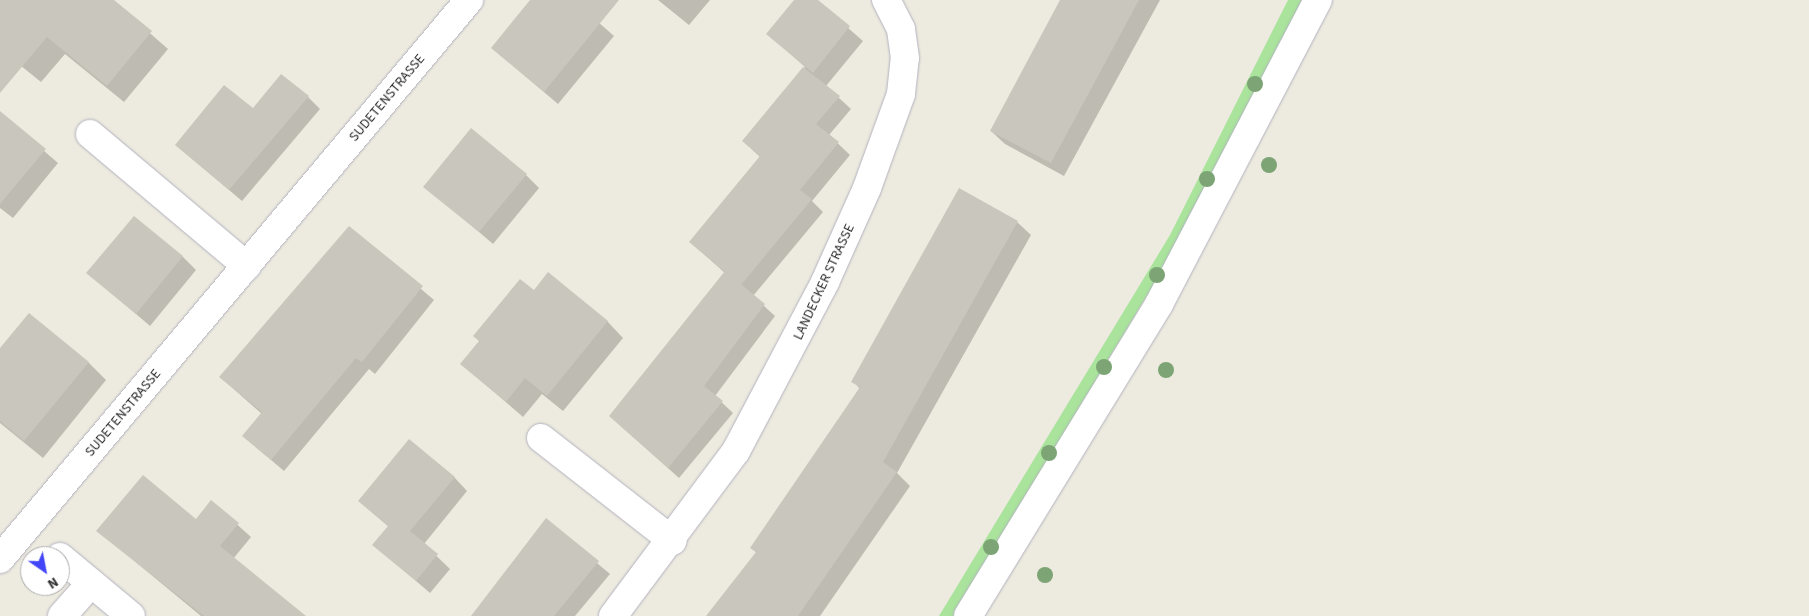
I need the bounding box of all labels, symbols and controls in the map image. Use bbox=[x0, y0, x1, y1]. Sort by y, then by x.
street label: SUDETENSTRASSE bbox=[346, 51, 428, 145]
street label: LANDECKER STRASSE bbox=[790, 221, 858, 343]
street label: SUDETENSTRASSE bbox=[82, 366, 164, 460]
north arrow bbox=[20, 546, 70, 596]
text: N bbox=[43, 572, 62, 594]

